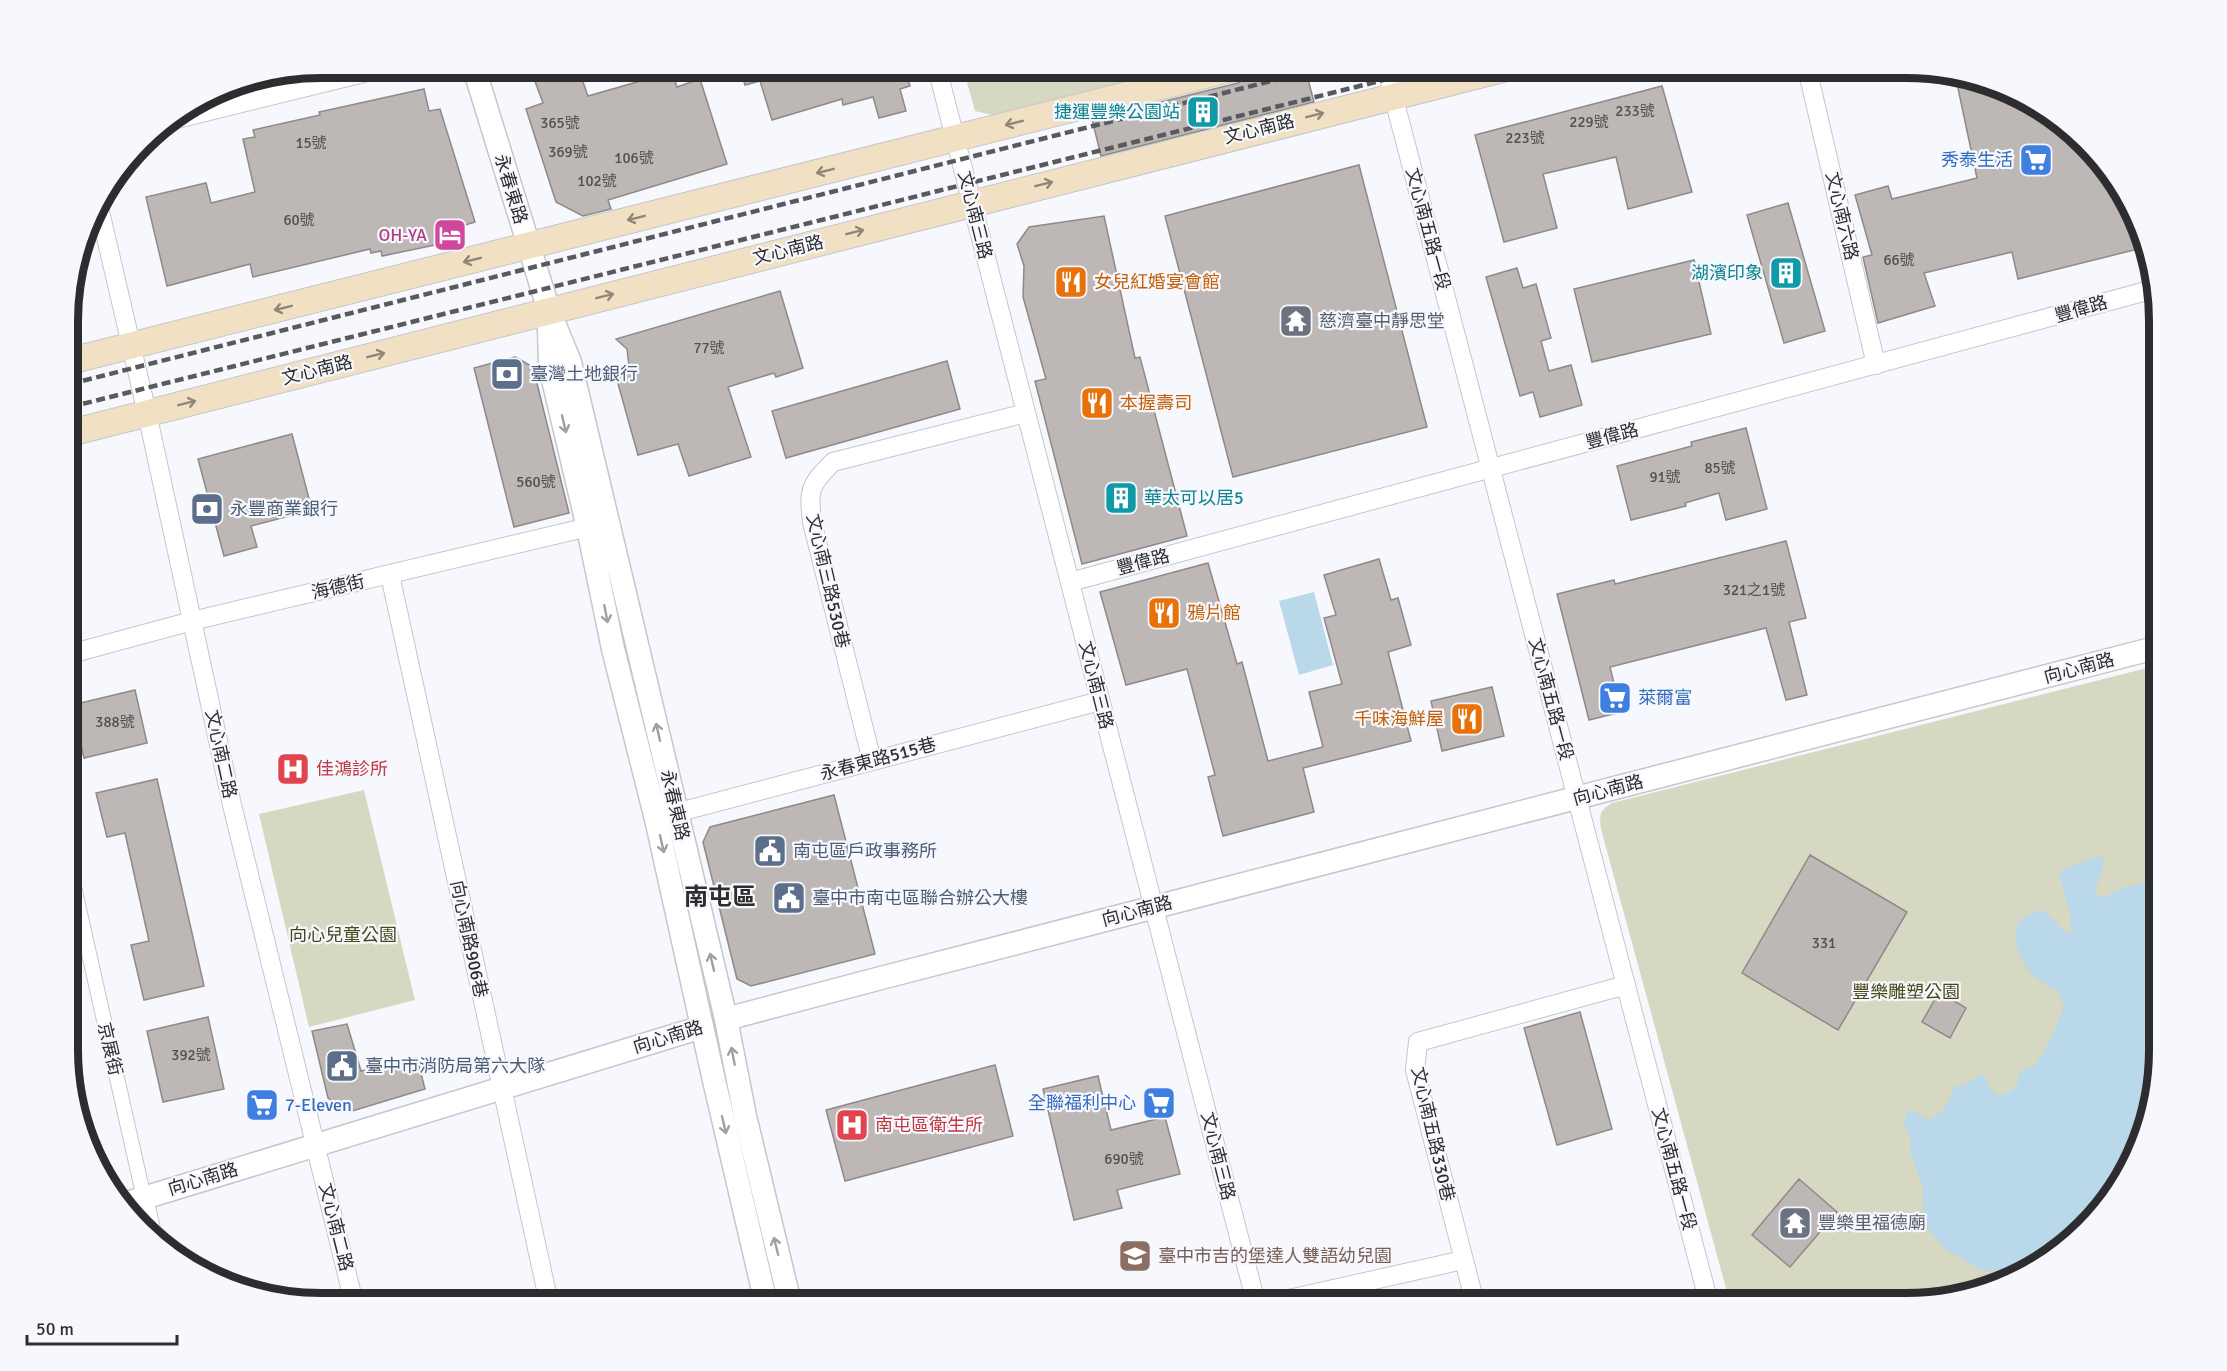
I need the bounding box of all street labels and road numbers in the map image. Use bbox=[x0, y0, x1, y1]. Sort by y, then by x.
street label: 文心南路 bbox=[1221, 110, 1297, 148]
street label: 永春東路 bbox=[490, 151, 532, 227]
street label: 文心南五路一段 bbox=[1401, 165, 1455, 293]
street label: 文心南三路 bbox=[953, 169, 997, 261]
street label: 文心南六路 bbox=[1821, 170, 1863, 262]
street label: 文心南路 bbox=[750, 231, 826, 269]
street label: 豐偉路 bbox=[2052, 291, 2110, 327]
street label: 文心南路 bbox=[279, 351, 355, 389]
street label: 豐偉路 bbox=[1583, 418, 1641, 454]
street label: 文心南三路530巷 bbox=[802, 512, 854, 650]
street label: 豐偉路 bbox=[1114, 544, 1172, 580]
street label: 海德街 bbox=[309, 570, 367, 604]
street label: 文心南五路一段 bbox=[1524, 635, 1578, 763]
street label: 文心南三路 bbox=[1074, 639, 1118, 731]
street label: 向心南路 bbox=[2041, 648, 2117, 688]
street label: 文心南二路 bbox=[201, 708, 241, 800]
street label: 永春東路515巷 bbox=[818, 733, 938, 785]
street label: 永春東路 bbox=[656, 767, 694, 843]
street label: 向心南路 bbox=[1570, 770, 1646, 810]
street label: 向心南路906巷 bbox=[446, 878, 492, 1000]
street label: 向心南路 bbox=[1099, 891, 1175, 931]
street label: 向心南路 bbox=[630, 1016, 706, 1058]
street label: 京展街 bbox=[93, 1020, 127, 1078]
street label: 文心南五路330巷 bbox=[1407, 1065, 1459, 1203]
street label: 文心南五路一段 bbox=[1647, 1105, 1701, 1233]
street label: 文心南三路 bbox=[1196, 1110, 1240, 1202]
street label: 向心南路 bbox=[165, 1158, 241, 1200]
street label: 文心南二路 bbox=[314, 1181, 358, 1273]

